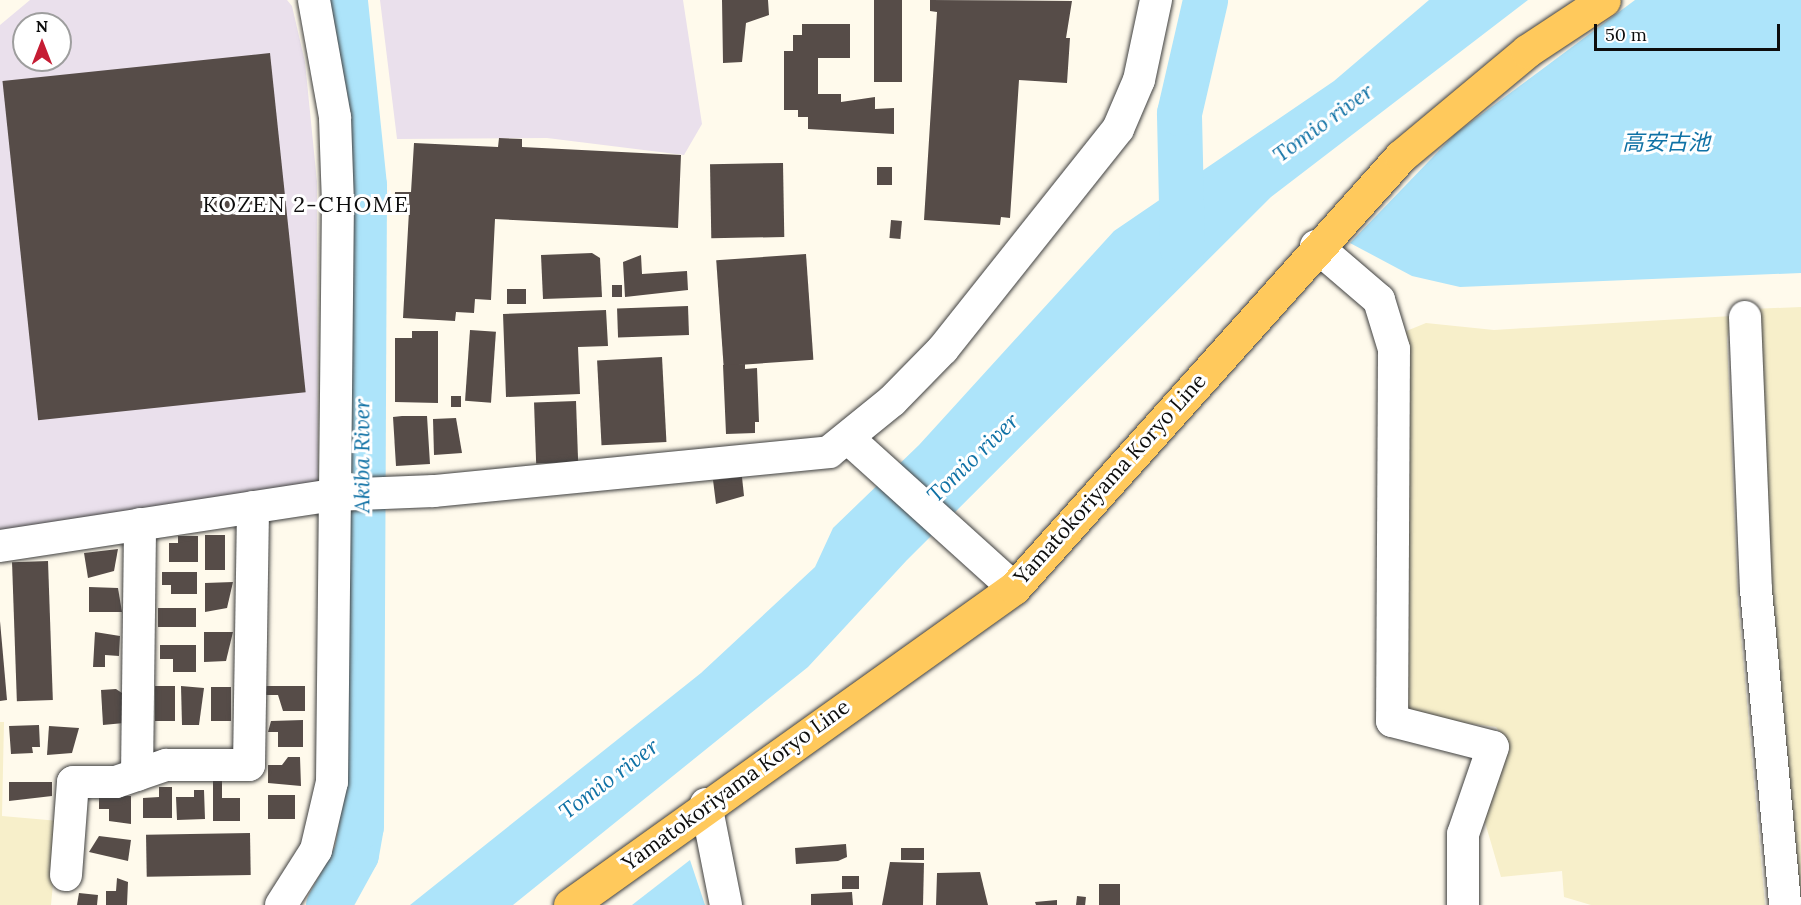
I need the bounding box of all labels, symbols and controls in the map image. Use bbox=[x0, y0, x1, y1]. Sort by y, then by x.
north arrow bbox=[12, 12, 72, 72]
scale bar bbox=[1597, 12, 1783, 50]
text: N bbox=[36, 16, 48, 36]
text: 50 m bbox=[1605, 23, 1647, 46]
water label: Tomio river bbox=[1268, 78, 1378, 168]
water label: 高安古池 bbox=[1622, 130, 1710, 156]
district label: KOZEN 2-CHOME bbox=[203, 192, 409, 218]
street label: Yamatokoriyama Koryo Line bbox=[1009, 368, 1211, 590]
water label: Akiba River bbox=[349, 399, 375, 513]
water label: Tomio river bbox=[922, 408, 1024, 508]
street label: Yamatokoriyama Koryo Line bbox=[617, 694, 855, 876]
water label: Tomio river bbox=[554, 733, 664, 825]

